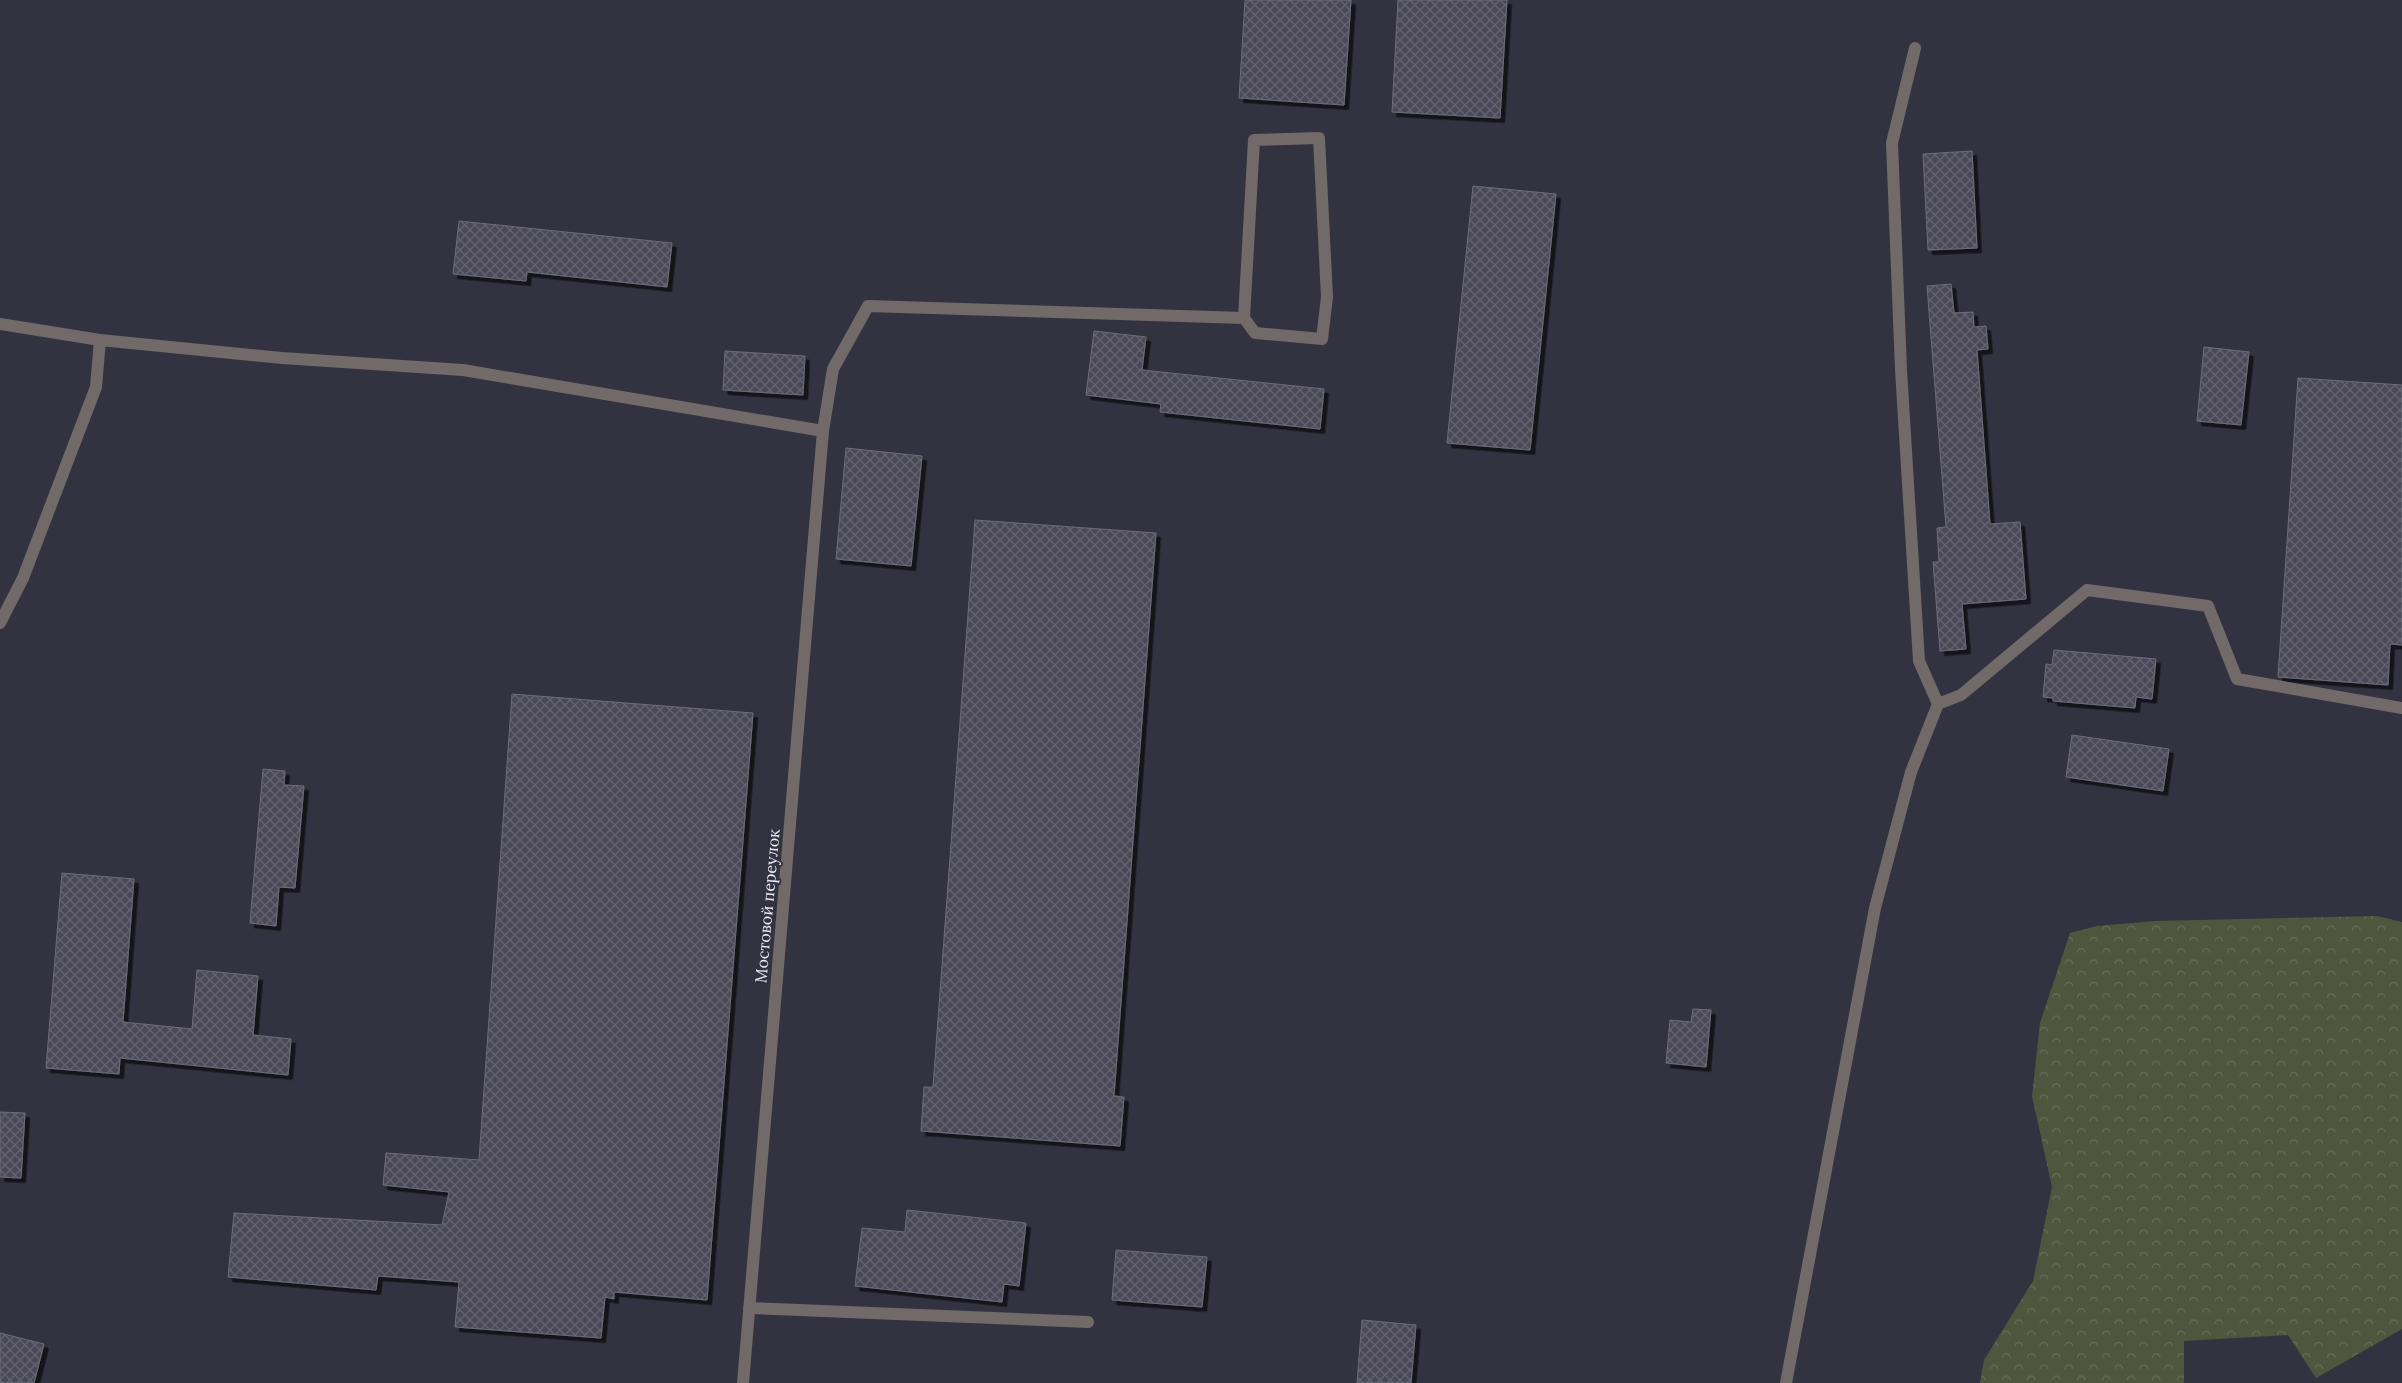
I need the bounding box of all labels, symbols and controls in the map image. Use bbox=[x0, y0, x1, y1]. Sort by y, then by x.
street label: Мостовой переулок bbox=[750, 828, 784, 984]

